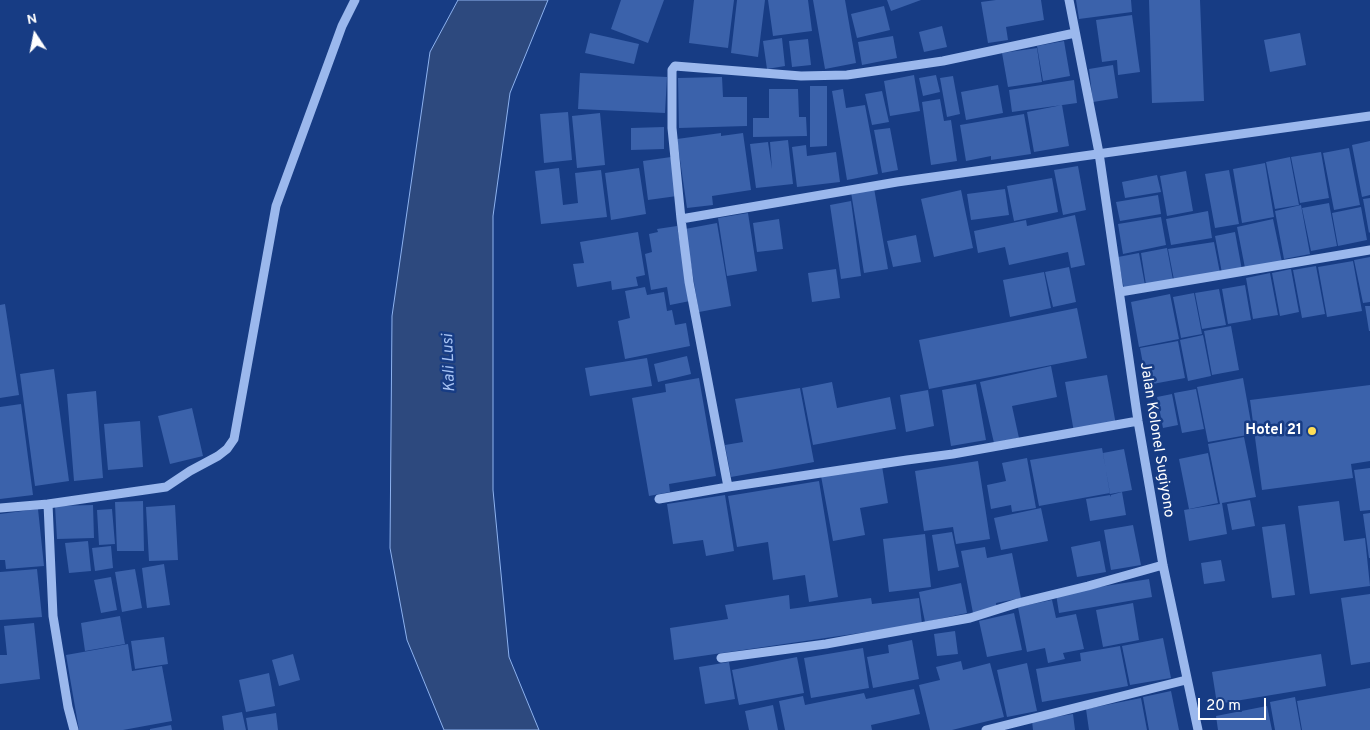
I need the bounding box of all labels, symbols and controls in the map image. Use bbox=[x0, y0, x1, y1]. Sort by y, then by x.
north arrow bbox=[10, 10, 60, 60]
text: N bbox=[25, 10, 39, 29]
water label: Kali Lusi bbox=[439, 334, 461, 392]
street label: Jalan Kolonel Sugiyono bbox=[1135, 361, 1177, 519]
place label: Hotel 21 bbox=[1245, 422, 1302, 440]
marker: Hotel 21 bbox=[1306, 425, 1318, 437]
scale bar bbox=[1200, 688, 1268, 720]
text: 20 m bbox=[1206, 697, 1241, 716]

